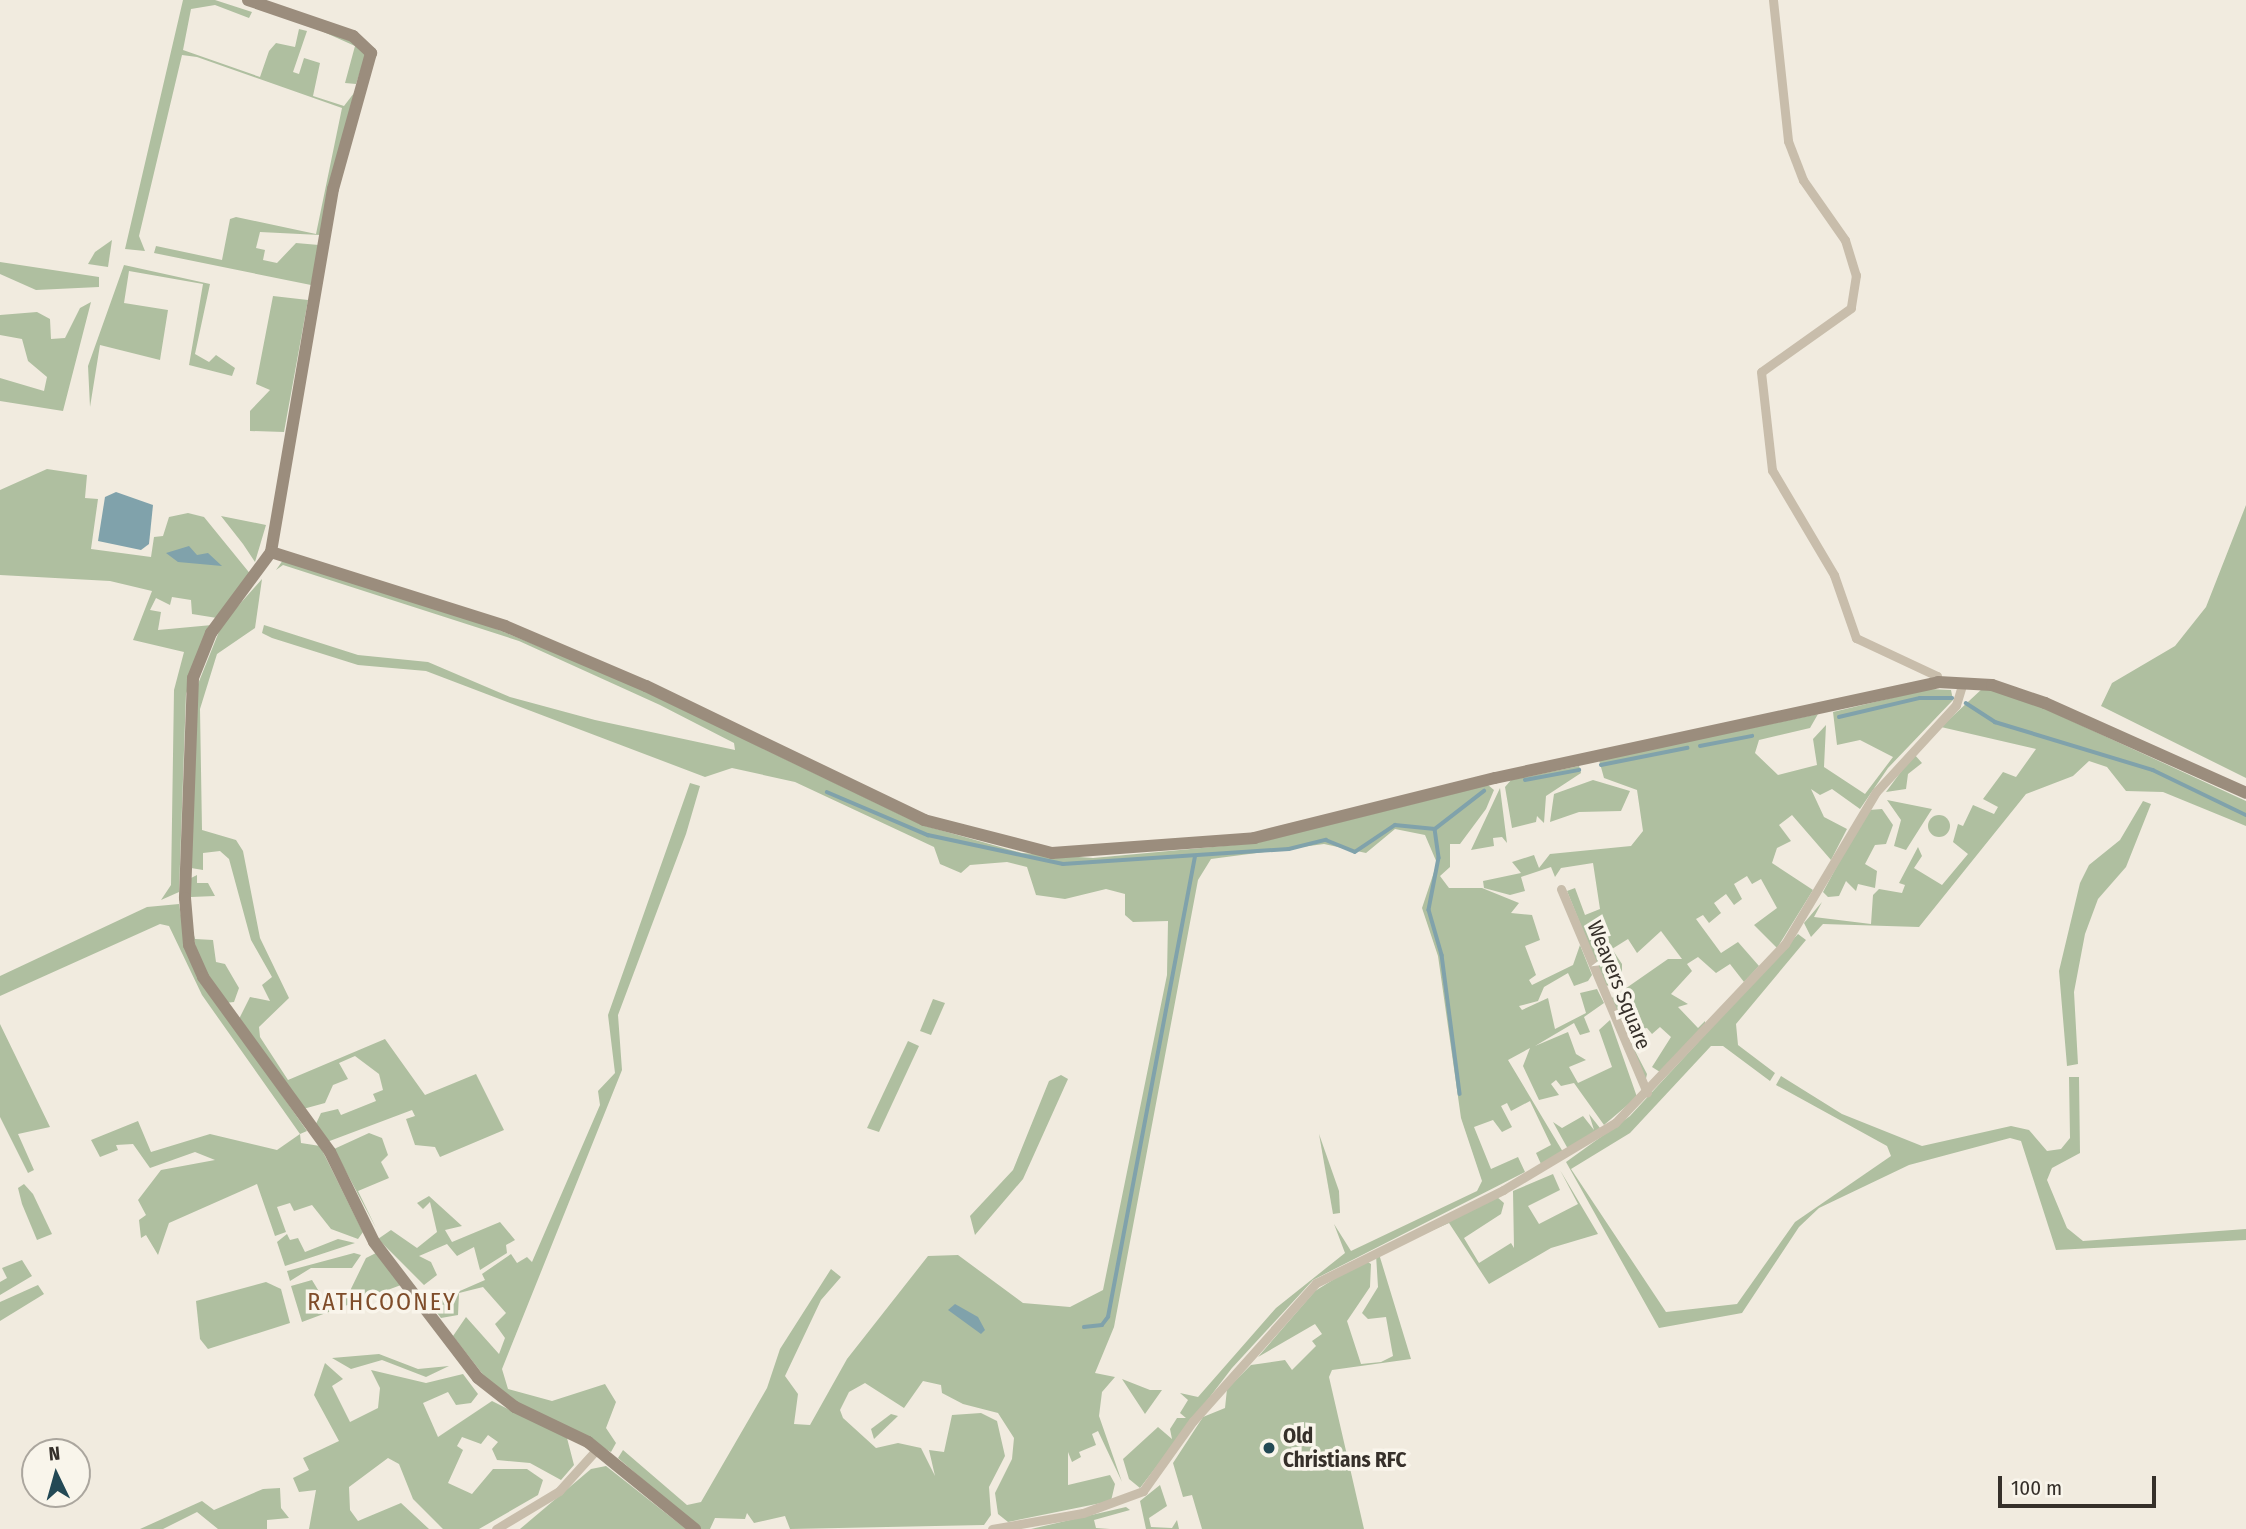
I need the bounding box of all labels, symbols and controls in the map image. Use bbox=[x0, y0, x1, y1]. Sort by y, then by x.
street label: Weavers Square bbox=[1582, 917, 1656, 1053]
district label: RATHCOONEY bbox=[308, 1289, 456, 1317]
place label: Old Christians RFC bbox=[1283, 1423, 1407, 1473]
north arrow bbox=[21, 1438, 91, 1508]
marker: Old Christians RFC bbox=[1261, 1440, 1277, 1456]
text: N bbox=[48, 1442, 61, 1466]
scale bar bbox=[2001, 1462, 2158, 1506]
text: 100 m bbox=[2011, 1475, 2062, 1501]

